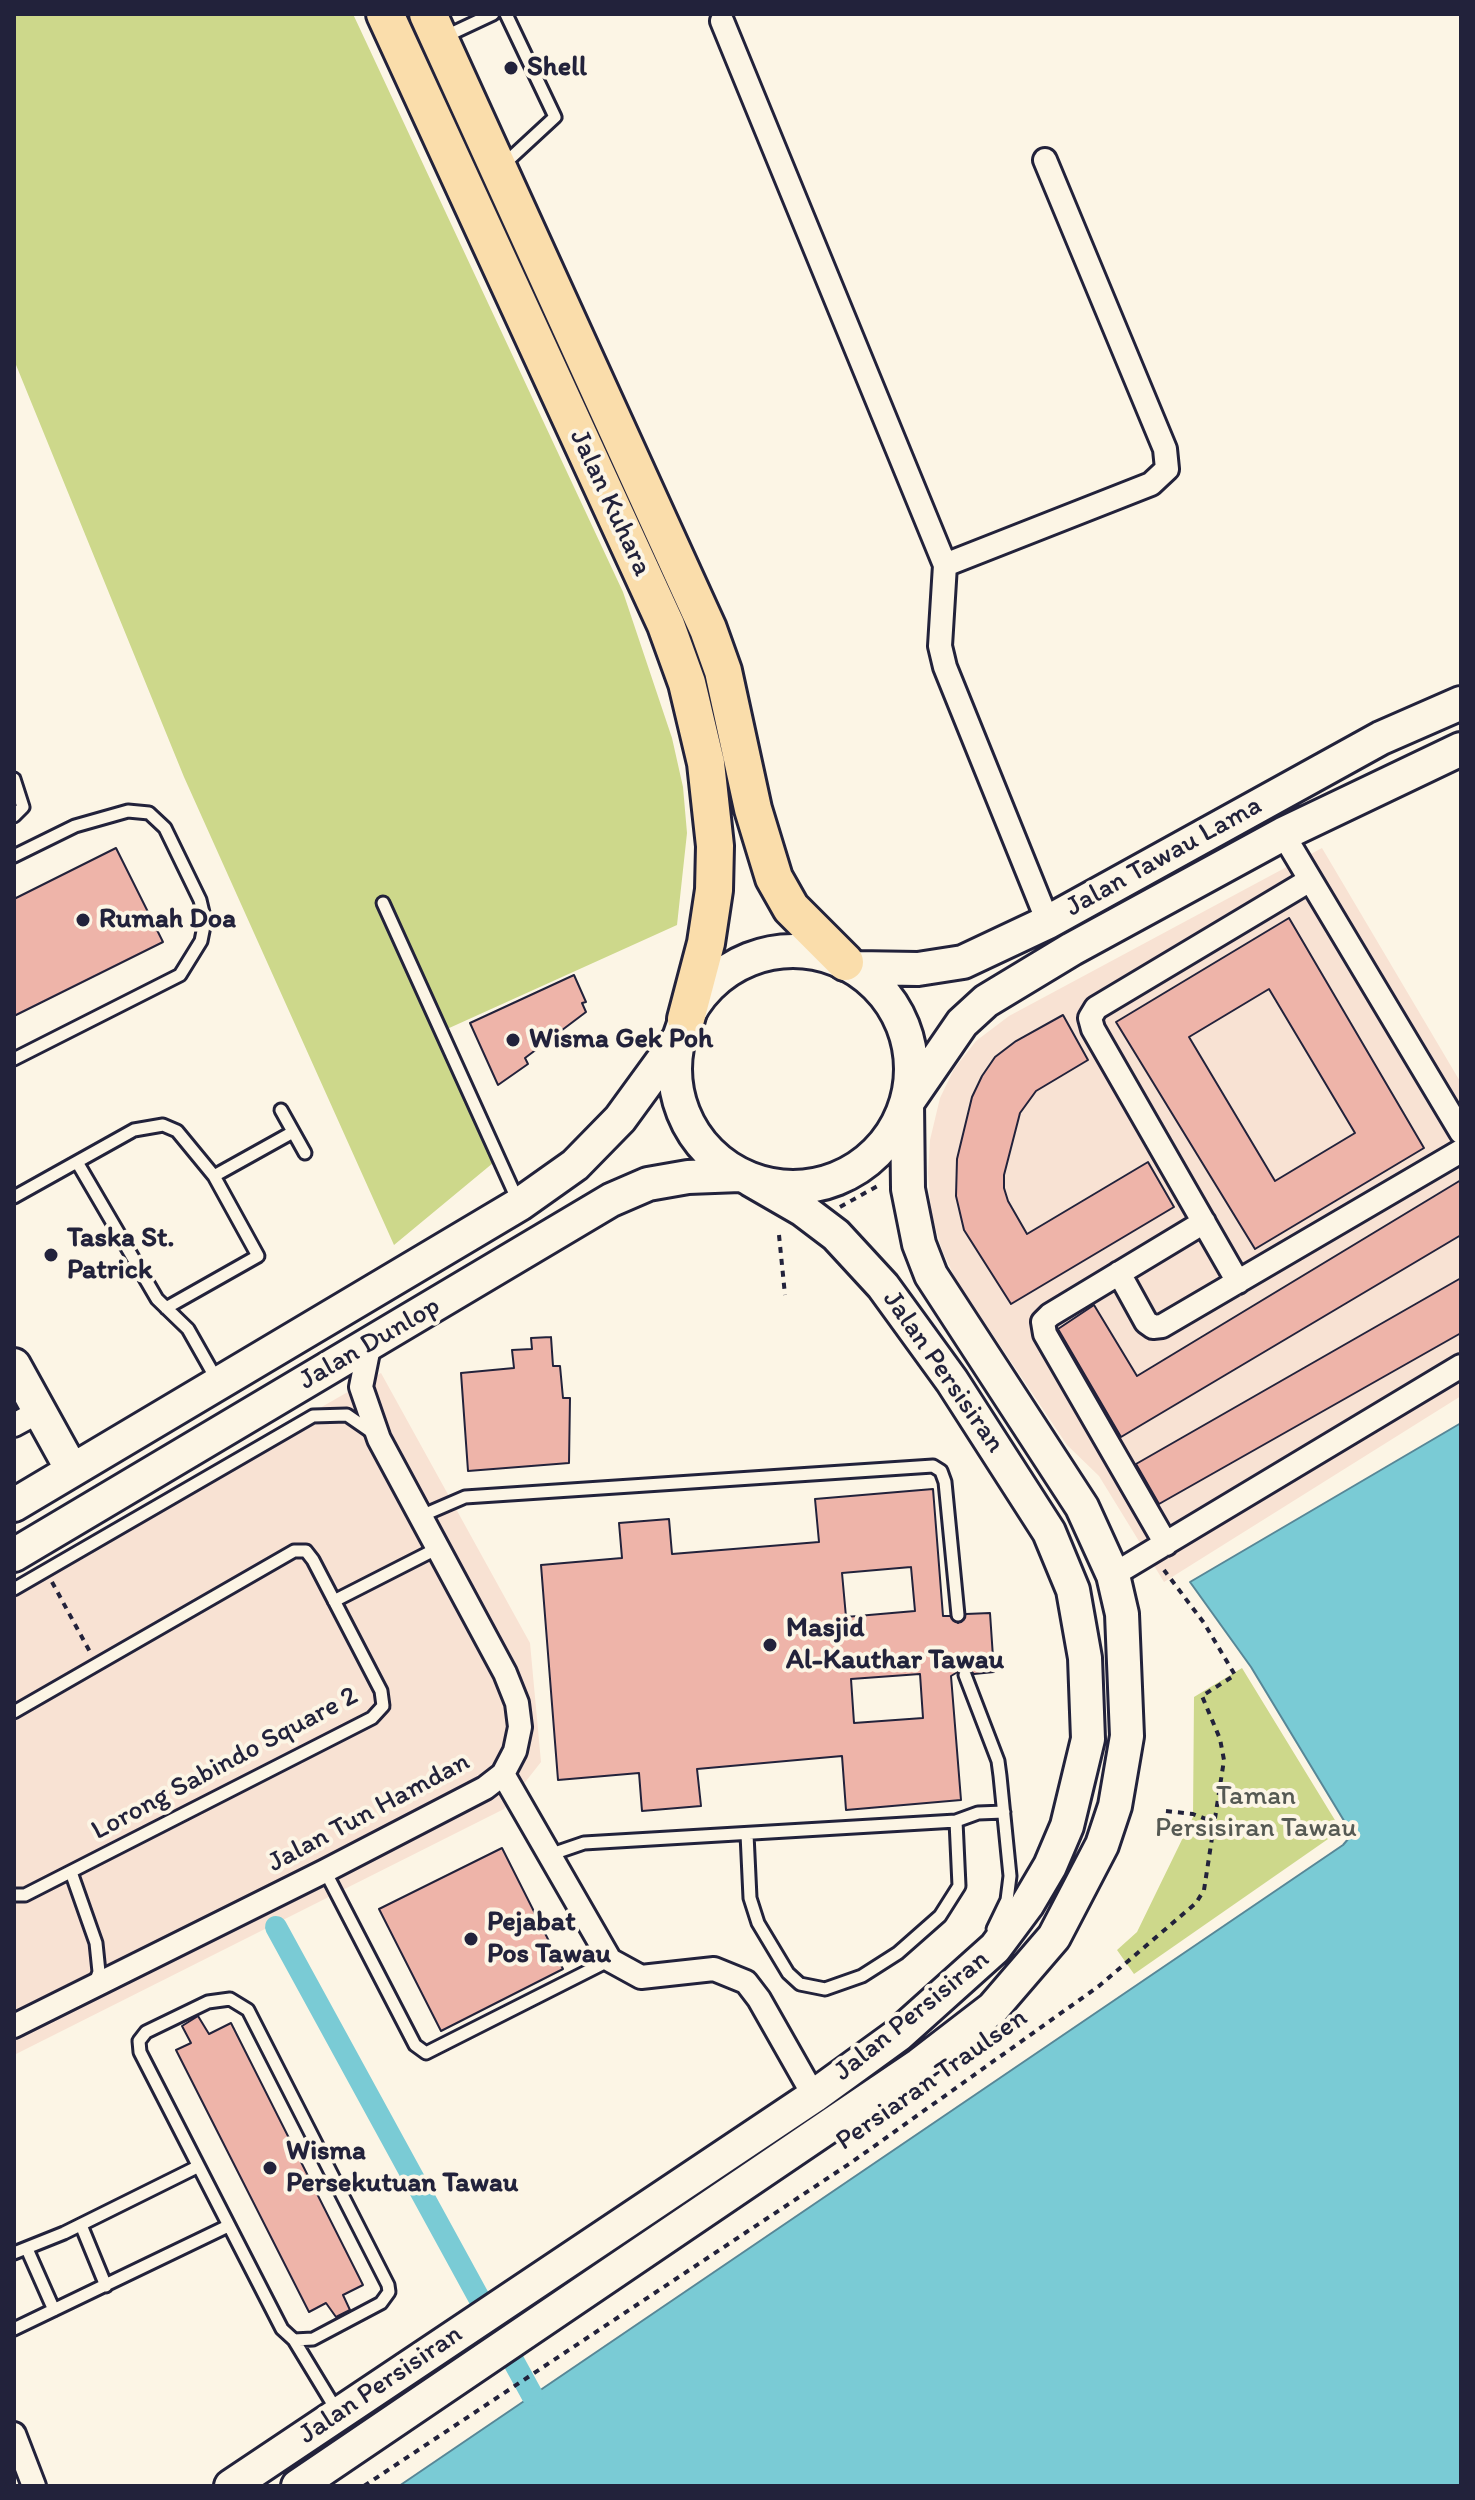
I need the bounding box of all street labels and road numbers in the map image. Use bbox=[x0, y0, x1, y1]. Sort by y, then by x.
street label: Jalan Kuhara bbox=[561, 425, 659, 581]
street label: Jalan Tawau Lama bbox=[1060, 789, 1268, 925]
street label: Jalan Persisiran bbox=[875, 1284, 1011, 1460]
street label: Jalan Dunlop bbox=[293, 1290, 447, 1398]
street label: Lorong Sabindo Square 2 bbox=[86, 1680, 364, 1848]
street label: Jalan Tun Hamdan bbox=[262, 1746, 476, 1880]
street label: Jalan Persisiran bbox=[828, 1943, 996, 2089]
street label: Persiaran Traulsen bbox=[830, 2001, 1034, 2159]
street label: Jalan Persisiran bbox=[293, 2318, 469, 2452]

